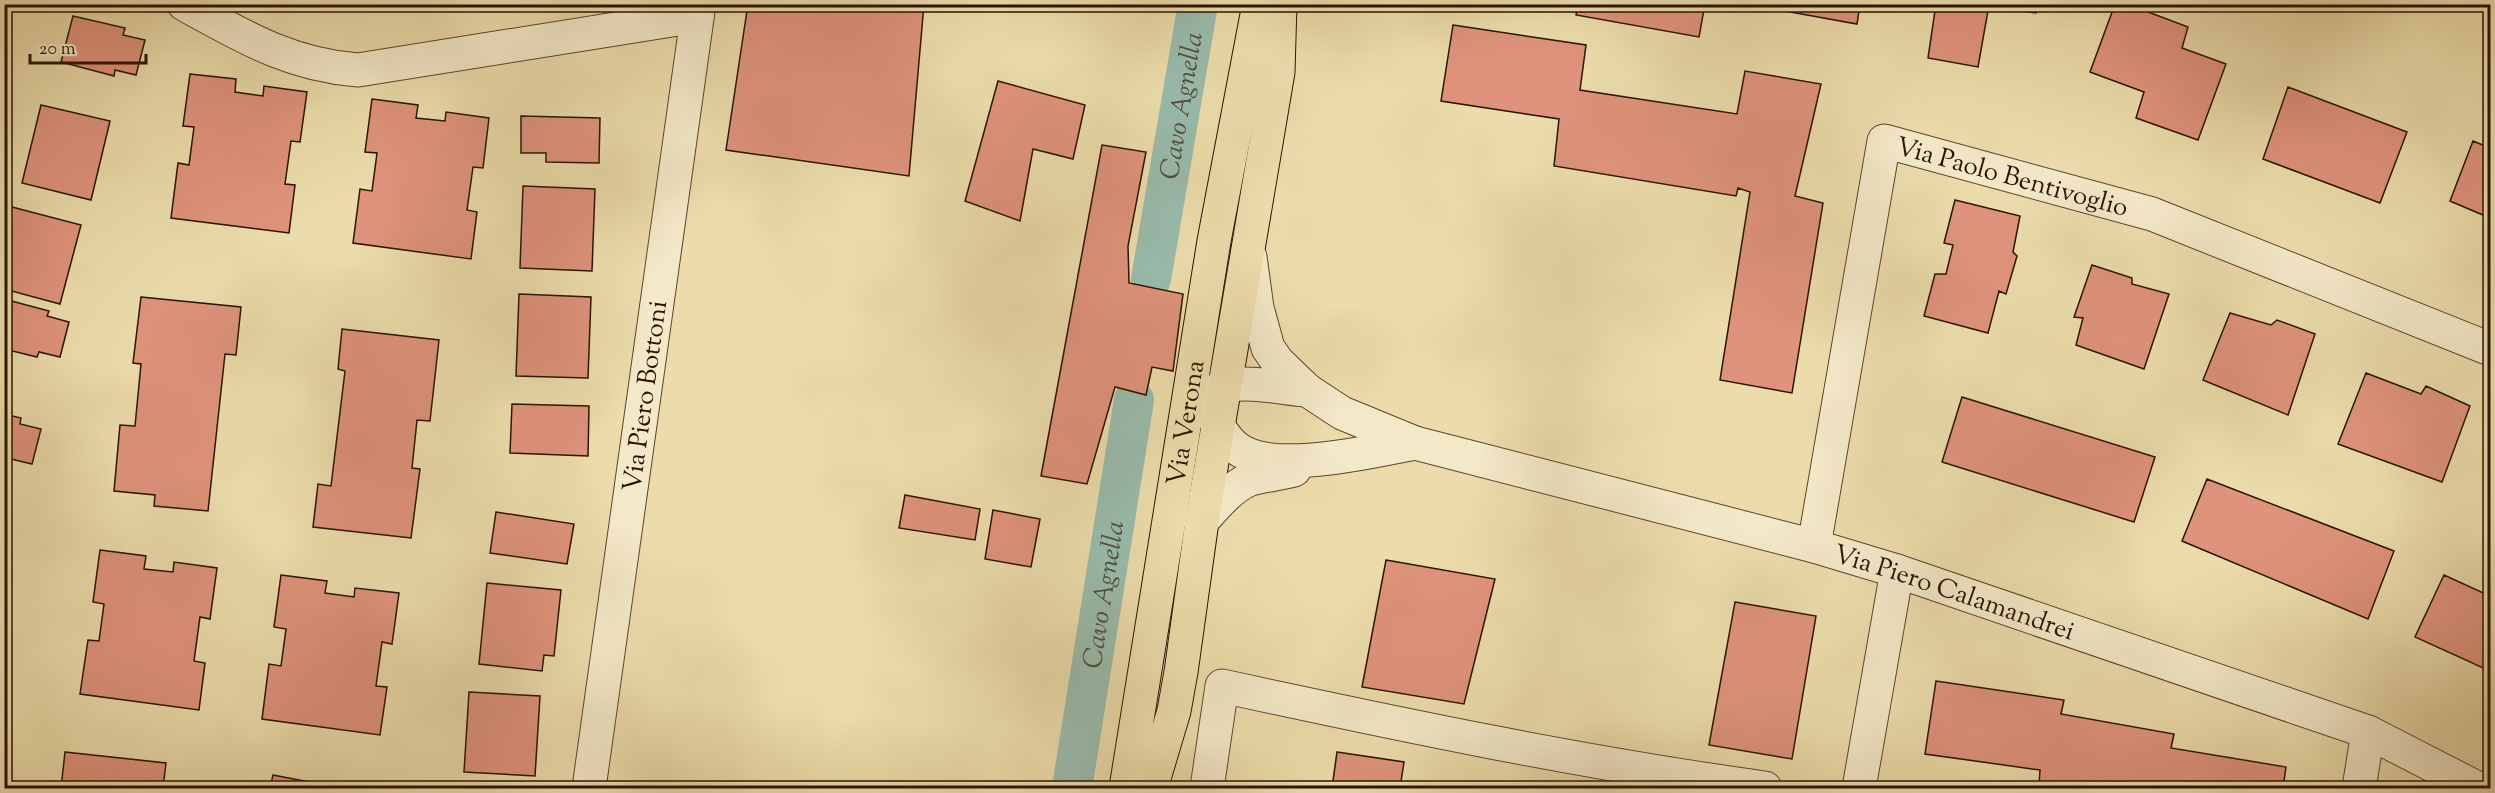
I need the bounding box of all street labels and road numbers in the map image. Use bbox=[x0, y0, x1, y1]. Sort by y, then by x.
street label: Via Paolo Bentivoglio bbox=[1891, 129, 2132, 228]
street label: Via Piero Bottoni bbox=[615, 298, 678, 494]
street label: Via Verona bbox=[1159, 358, 1216, 488]
street label: Via Piero Calamandrei bbox=[1829, 537, 2079, 651]

